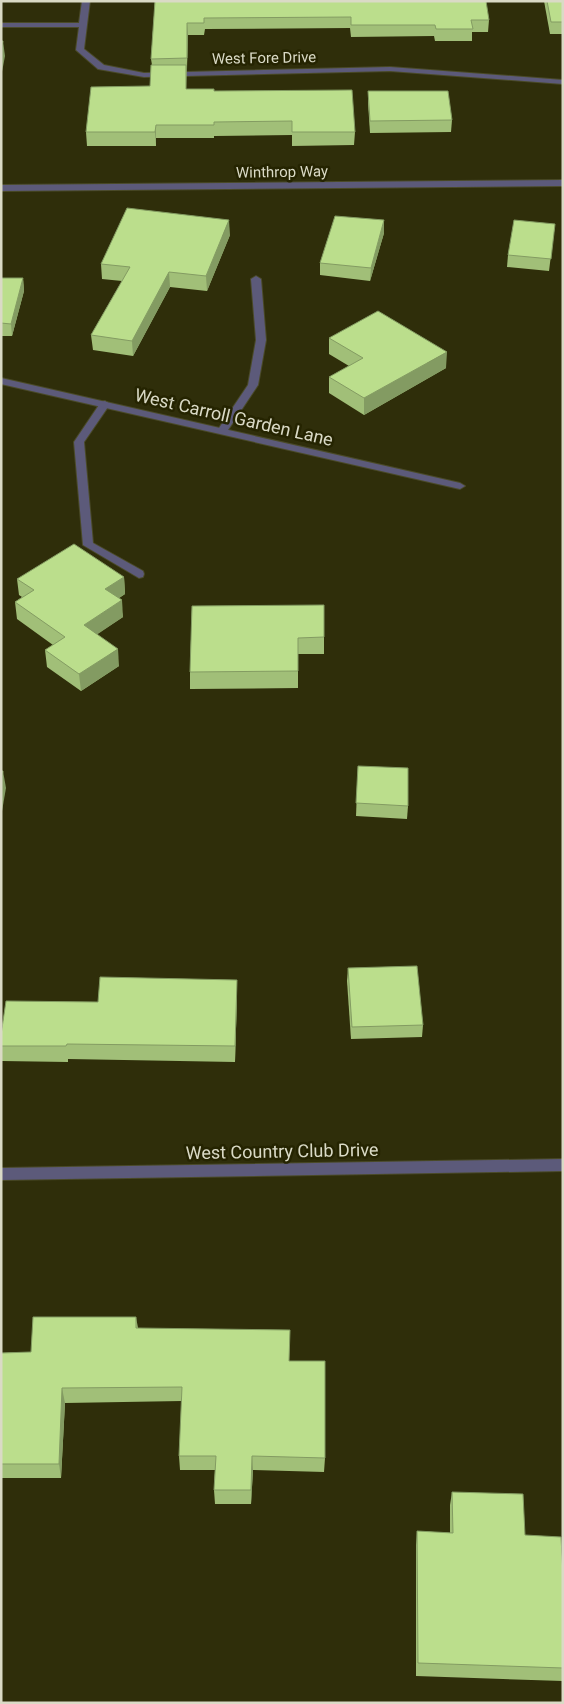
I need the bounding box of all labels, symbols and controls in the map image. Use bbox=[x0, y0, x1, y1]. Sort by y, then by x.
street label: West Fore Drive bbox=[212, 48, 316, 68]
street label: Winthrop Way bbox=[236, 162, 328, 182]
street label: West Carroll Garden Lane bbox=[133, 384, 335, 450]
street label: West Country Club Drive bbox=[185, 1139, 379, 1163]

